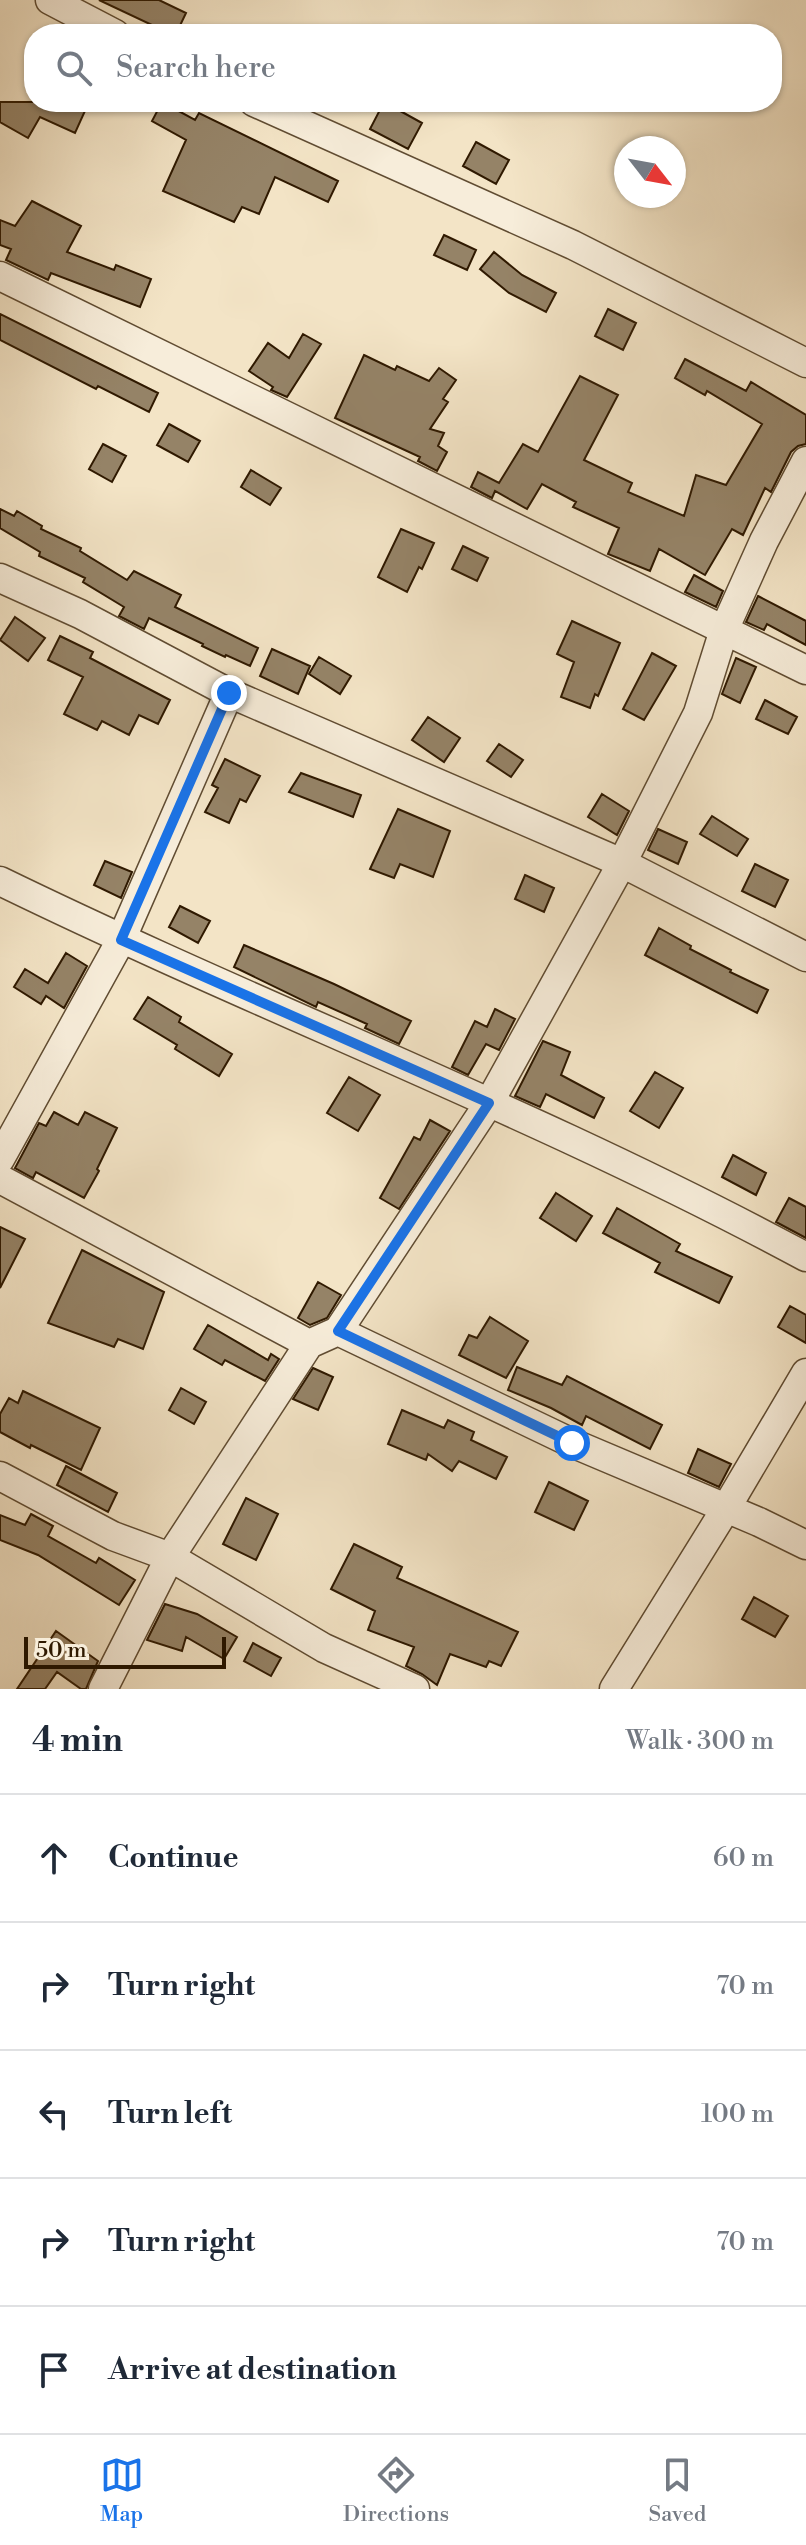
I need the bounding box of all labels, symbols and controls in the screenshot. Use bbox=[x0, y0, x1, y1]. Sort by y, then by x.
search box bbox=[24, 24, 782, 112]
icon: search bbox=[52, 46, 96, 90]
text: Search here bbox=[116, 49, 276, 87]
north arrow bbox=[614, 136, 686, 208]
route end bbox=[211, 675, 247, 711]
route start bbox=[554, 1425, 590, 1461]
scale bar bbox=[24, 1633, 226, 1669]
text: 50 m bbox=[36, 1637, 87, 1664]
text: 4 min bbox=[32, 1720, 123, 1762]
text: Walk · 300 m bbox=[626, 1725, 774, 1757]
icon: ahead bbox=[32, 1836, 76, 1880]
text: Continue bbox=[108, 1839, 239, 1877]
text: 60 m bbox=[713, 1842, 774, 1874]
icon: right bbox=[32, 1964, 76, 2008]
text: Turn right bbox=[108, 1967, 255, 2005]
text: 70 m bbox=[716, 1970, 774, 2002]
icon: left bbox=[32, 2092, 76, 2136]
text: Turn left bbox=[108, 2095, 232, 2133]
text: 100 m bbox=[701, 2098, 774, 2130]
icon: right bbox=[32, 2220, 76, 2264]
text: Turn right bbox=[108, 2223, 255, 2261]
text: 70 m bbox=[716, 2226, 774, 2258]
icon: arrive bbox=[32, 2348, 76, 2392]
text: Arrive at destination bbox=[108, 2351, 397, 2389]
tab: Map bbox=[100, 2453, 144, 2528]
tab: Directions bbox=[343, 2453, 449, 2528]
tab: Saved bbox=[649, 2453, 706, 2528]

